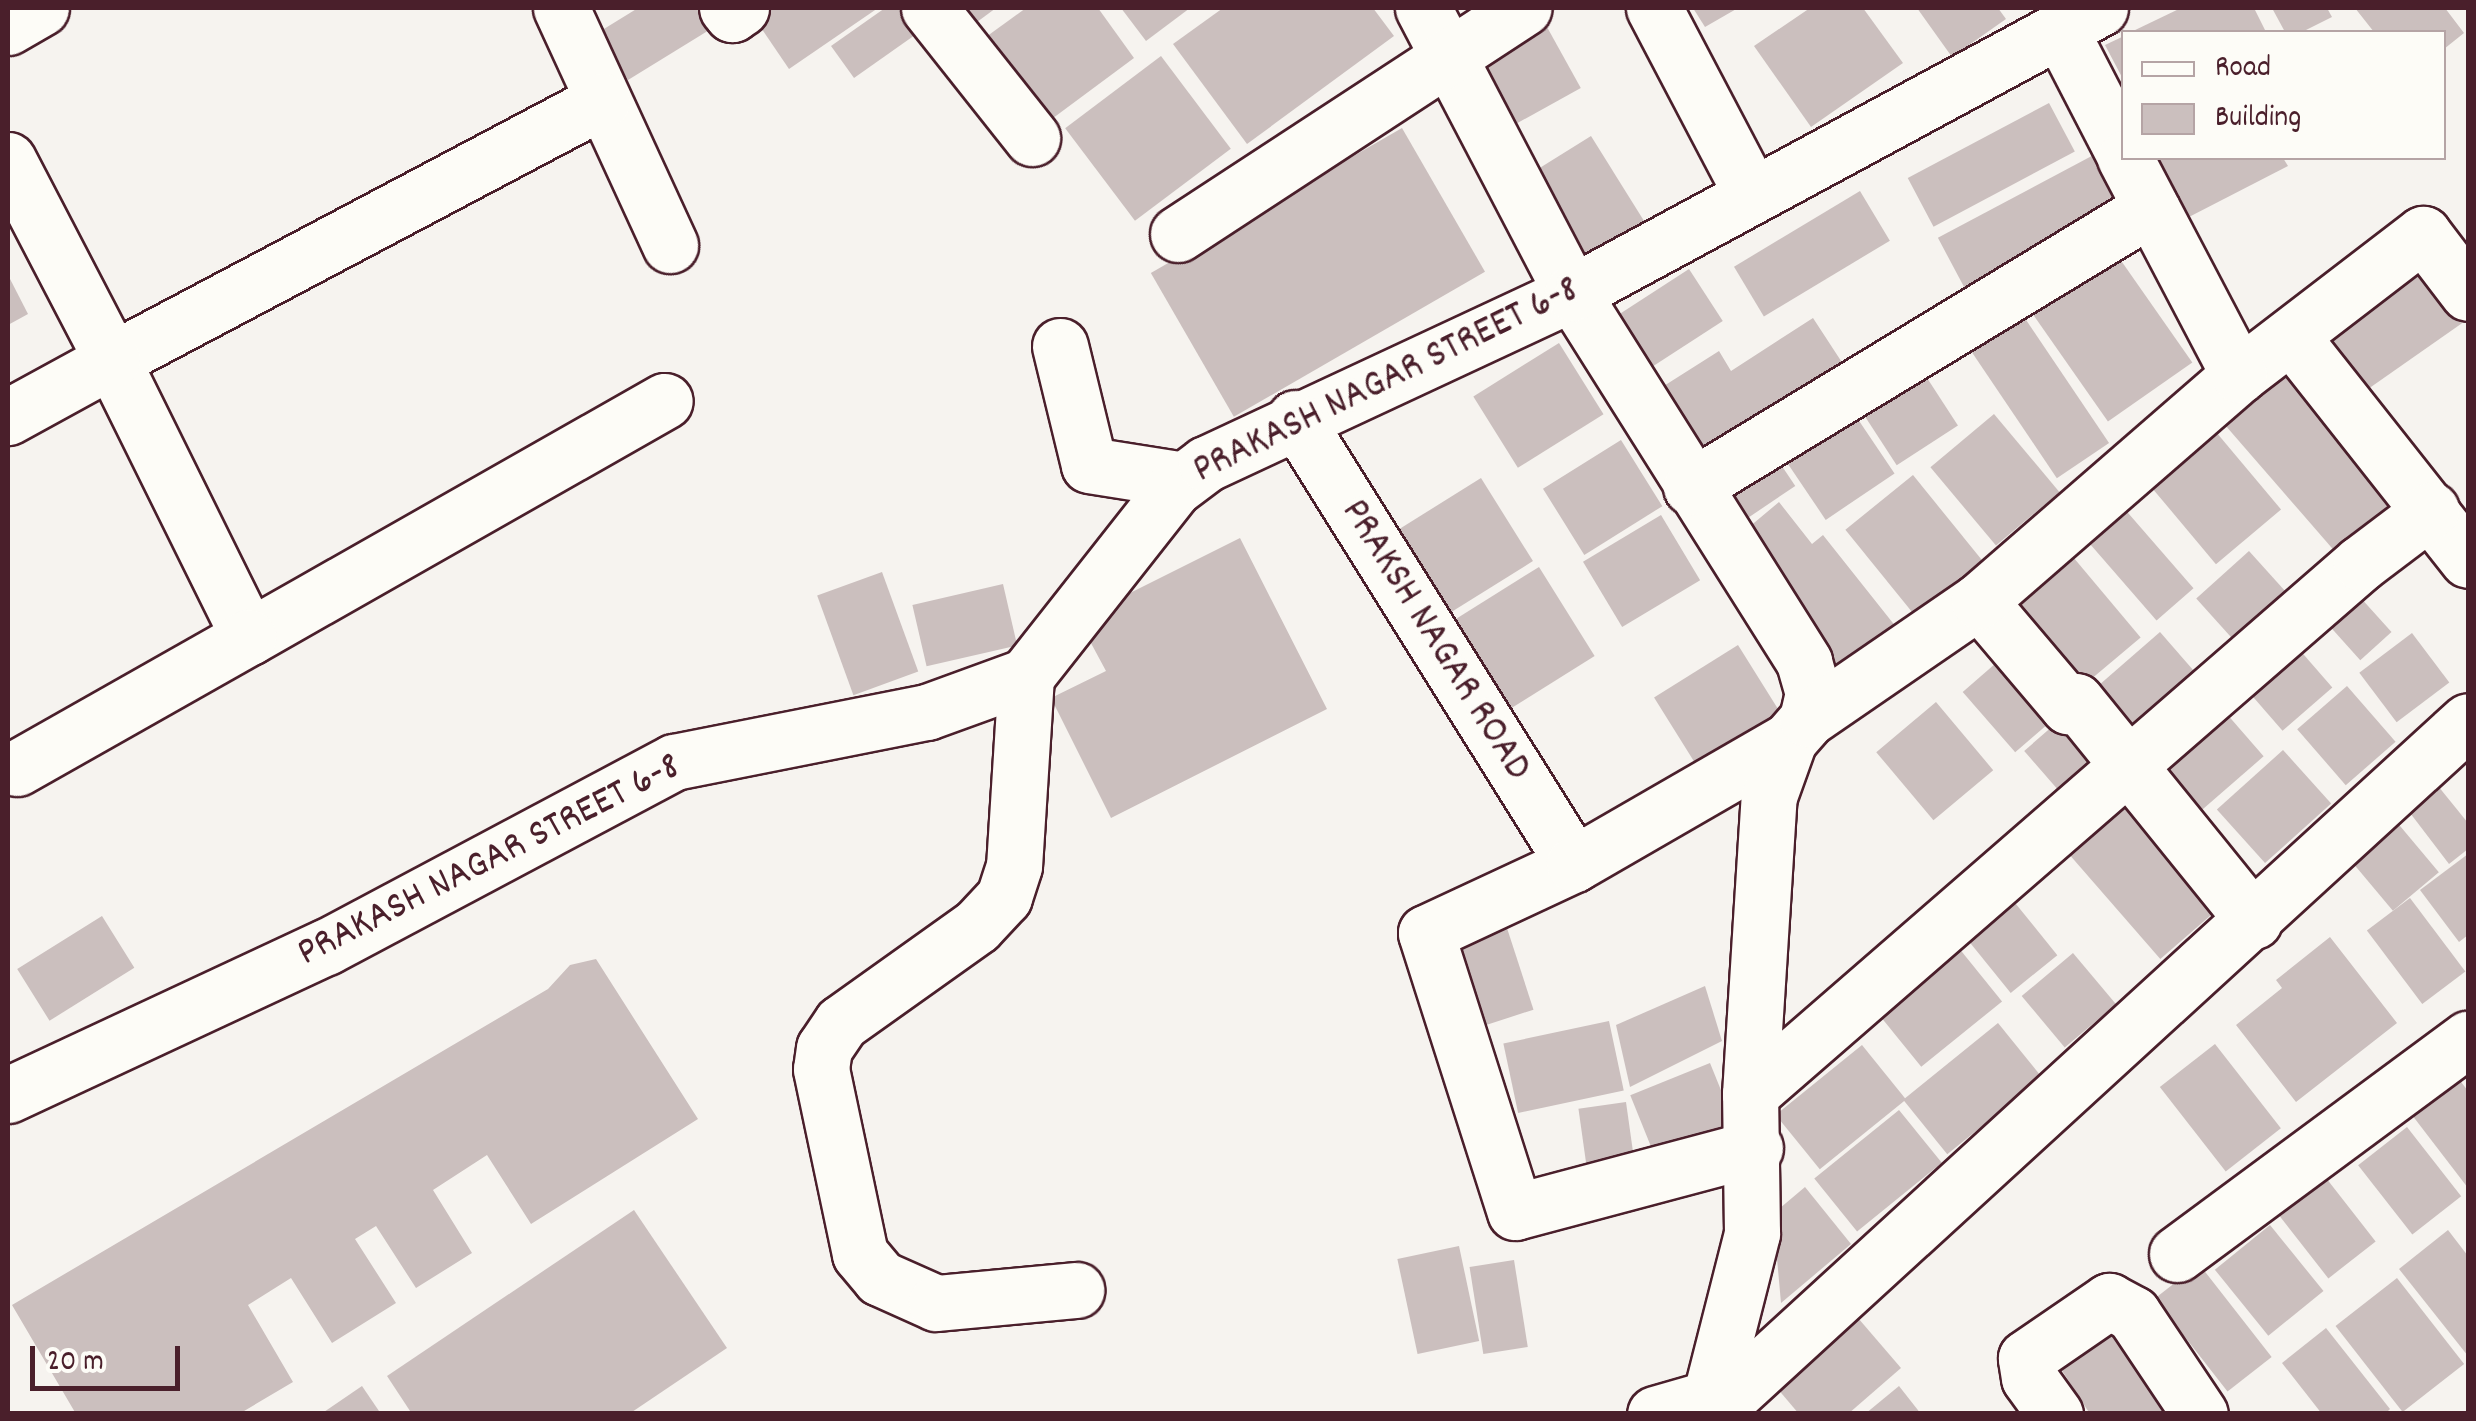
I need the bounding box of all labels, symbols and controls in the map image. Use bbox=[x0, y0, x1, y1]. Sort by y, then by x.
legend bbox=[2121, 30, 2446, 160]
text: Road bbox=[2215, 48, 2271, 91]
text: Building bbox=[2215, 98, 2301, 141]
street label: PRAKASH NAGAR STREET 6-8 bbox=[1186, 268, 1588, 496]
street label: PRAKSH NAGAR ROAD bbox=[1328, 492, 1540, 790]
street label: PRAKASH NAGAR STREET 6-8 bbox=[291, 745, 689, 979]
scale bar bbox=[35, 1326, 185, 1388]
text: 20 m bbox=[47, 1342, 104, 1385]

